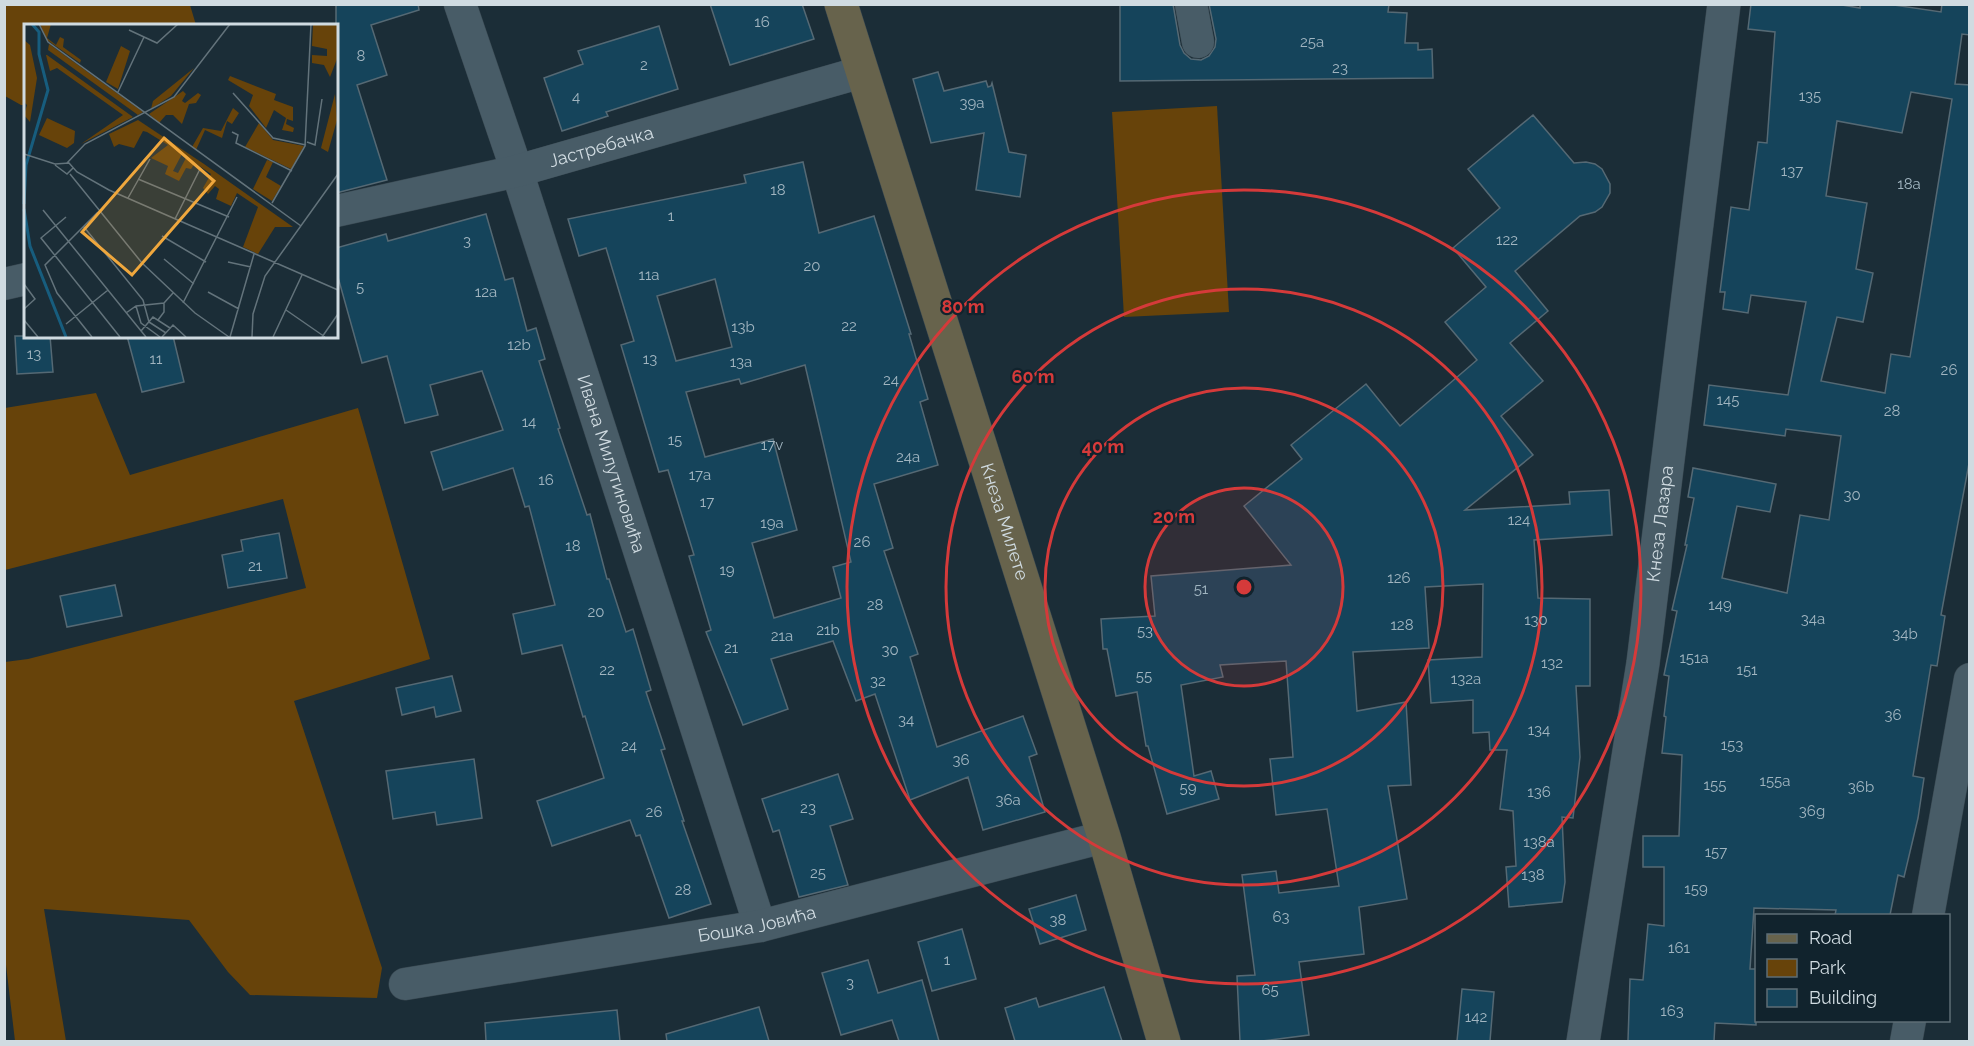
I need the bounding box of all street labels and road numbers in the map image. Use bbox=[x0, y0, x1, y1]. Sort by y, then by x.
street label: Јастребачка bbox=[546, 121, 656, 171]
street label: Ивана Милутиновића bbox=[573, 372, 650, 555]
street label: Кнеза Милете bbox=[977, 460, 1033, 583]
street label: Кнеза Лазара bbox=[1642, 464, 1677, 583]
street label: Бошка Јовића bbox=[696, 901, 818, 946]

